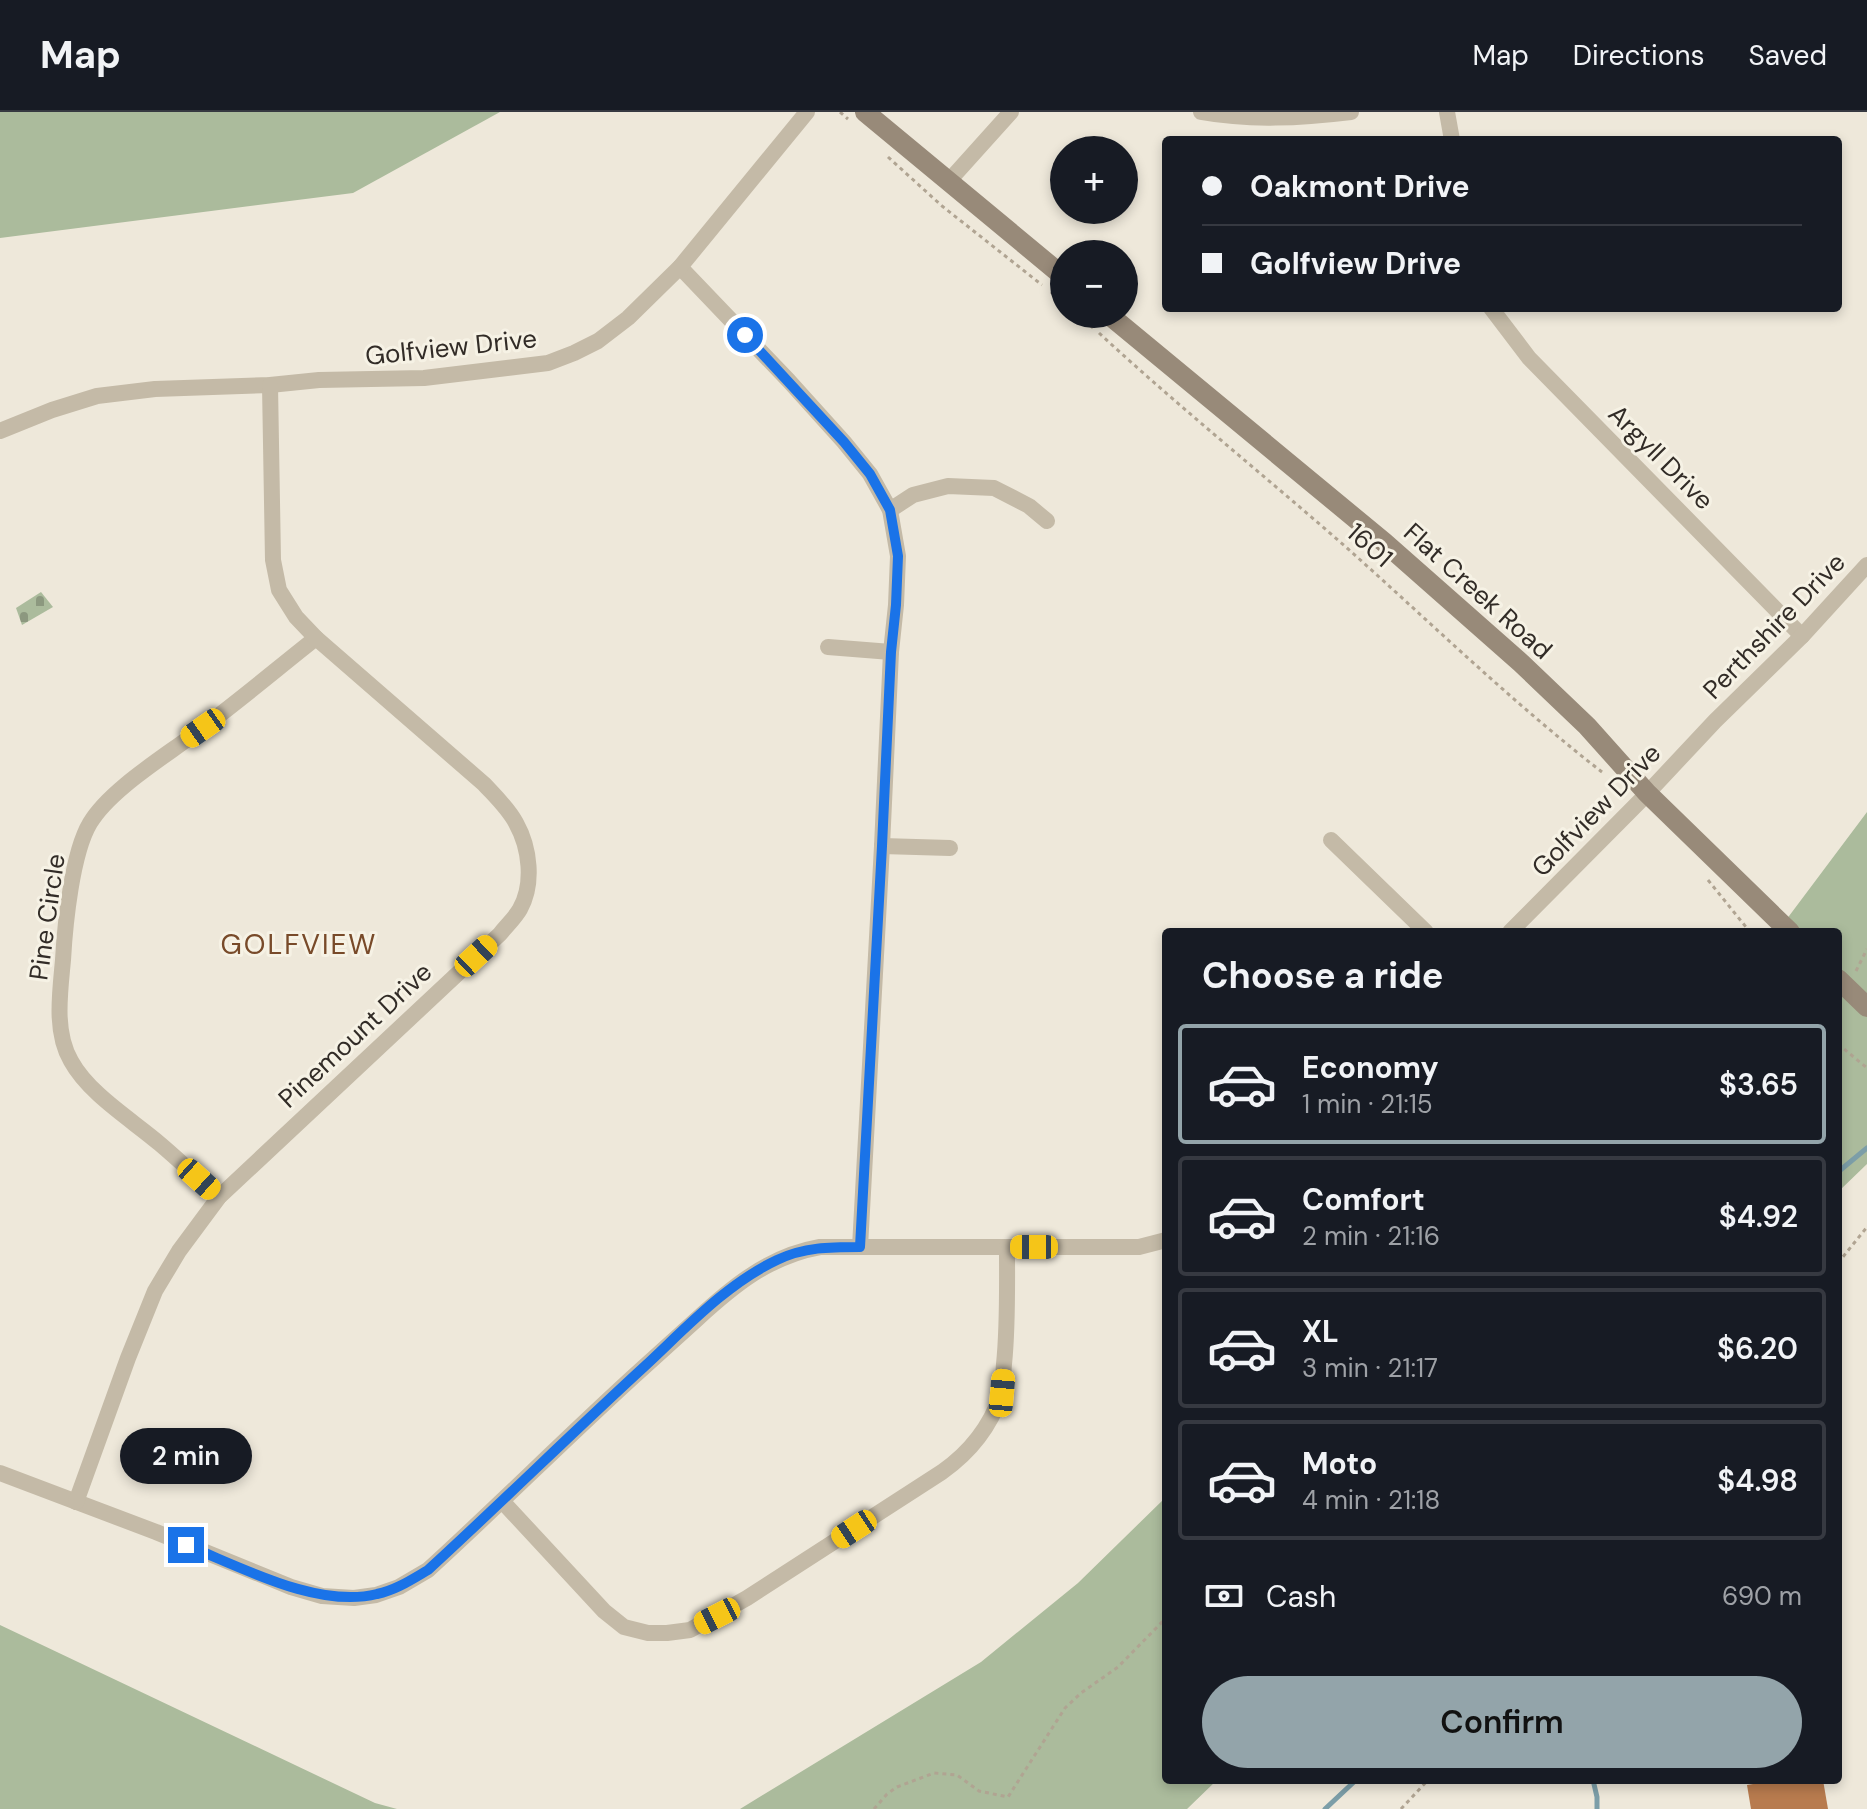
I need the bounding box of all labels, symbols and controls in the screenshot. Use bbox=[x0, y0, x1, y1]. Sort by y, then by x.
text: Map bbox=[40, 30, 121, 80]
text: Map bbox=[1472, 37, 1529, 74]
text: Directions bbox=[1573, 37, 1705, 74]
text: Saved bbox=[1749, 37, 1827, 74]
map controls bbox=[1050, 136, 1138, 328]
button: + bbox=[1050, 136, 1138, 224]
text: Oakmont Drive bbox=[1250, 167, 1470, 206]
button: − bbox=[1050, 240, 1138, 328]
text: Golfview Drive bbox=[1250, 244, 1461, 283]
route start bbox=[727, 317, 763, 353]
street label: Golfview Drive bbox=[364, 321, 538, 373]
street label: Argyll Drive bbox=[1601, 397, 1721, 517]
street label: Flat Creek Road bbox=[1397, 515, 1559, 667]
street label: 1601 bbox=[1340, 516, 1400, 574]
street label: Perthshire Drive bbox=[1696, 546, 1852, 706]
car bbox=[176, 704, 230, 752]
street label: Golfview Drive bbox=[1524, 736, 1668, 884]
street label: Pine Circle bbox=[21, 852, 73, 982]
district label: GOLFVIEW bbox=[221, 926, 377, 963]
car bbox=[450, 931, 502, 981]
text: Choose a ride bbox=[1202, 952, 1443, 999]
street label: Pinemount Drive bbox=[271, 955, 439, 1115]
icon: car bbox=[1206, 1048, 1278, 1120]
text: Economy bbox=[1302, 1048, 1439, 1087]
text: $3.65 bbox=[1719, 1065, 1798, 1104]
text: 1 min · 21:15 bbox=[1302, 1087, 1433, 1121]
car bbox=[173, 1154, 225, 1204]
icon: car bbox=[1206, 1180, 1278, 1252]
text: Comfort bbox=[1302, 1180, 1425, 1219]
text: $4.92 bbox=[1719, 1197, 1798, 1236]
text: 2 min · 21:16 bbox=[1302, 1219, 1440, 1253]
car bbox=[1010, 1235, 1058, 1259]
icon: car bbox=[1206, 1312, 1278, 1384]
text: XL bbox=[1302, 1312, 1339, 1351]
text: $6.20 bbox=[1717, 1329, 1798, 1368]
text: 3 min · 21:17 bbox=[1302, 1351, 1438, 1385]
car bbox=[988, 1368, 1016, 1418]
callout: 2 min bbox=[120, 1429, 252, 1485]
text: 2 min bbox=[152, 1439, 220, 1473]
icon: car bbox=[1206, 1444, 1278, 1516]
text: Moto bbox=[1302, 1444, 1377, 1483]
text: $4.98 bbox=[1717, 1461, 1798, 1500]
text: 4 min · 21:18 bbox=[1302, 1483, 1440, 1517]
car bbox=[827, 1506, 881, 1552]
route end bbox=[168, 1527, 204, 1563]
icon: cash bbox=[1202, 1574, 1246, 1618]
text: Cash bbox=[1266, 1577, 1336, 1616]
text: 690 m bbox=[1722, 1579, 1802, 1613]
car bbox=[690, 1594, 744, 1638]
button: Confirm bbox=[1202, 1676, 1802, 1768]

